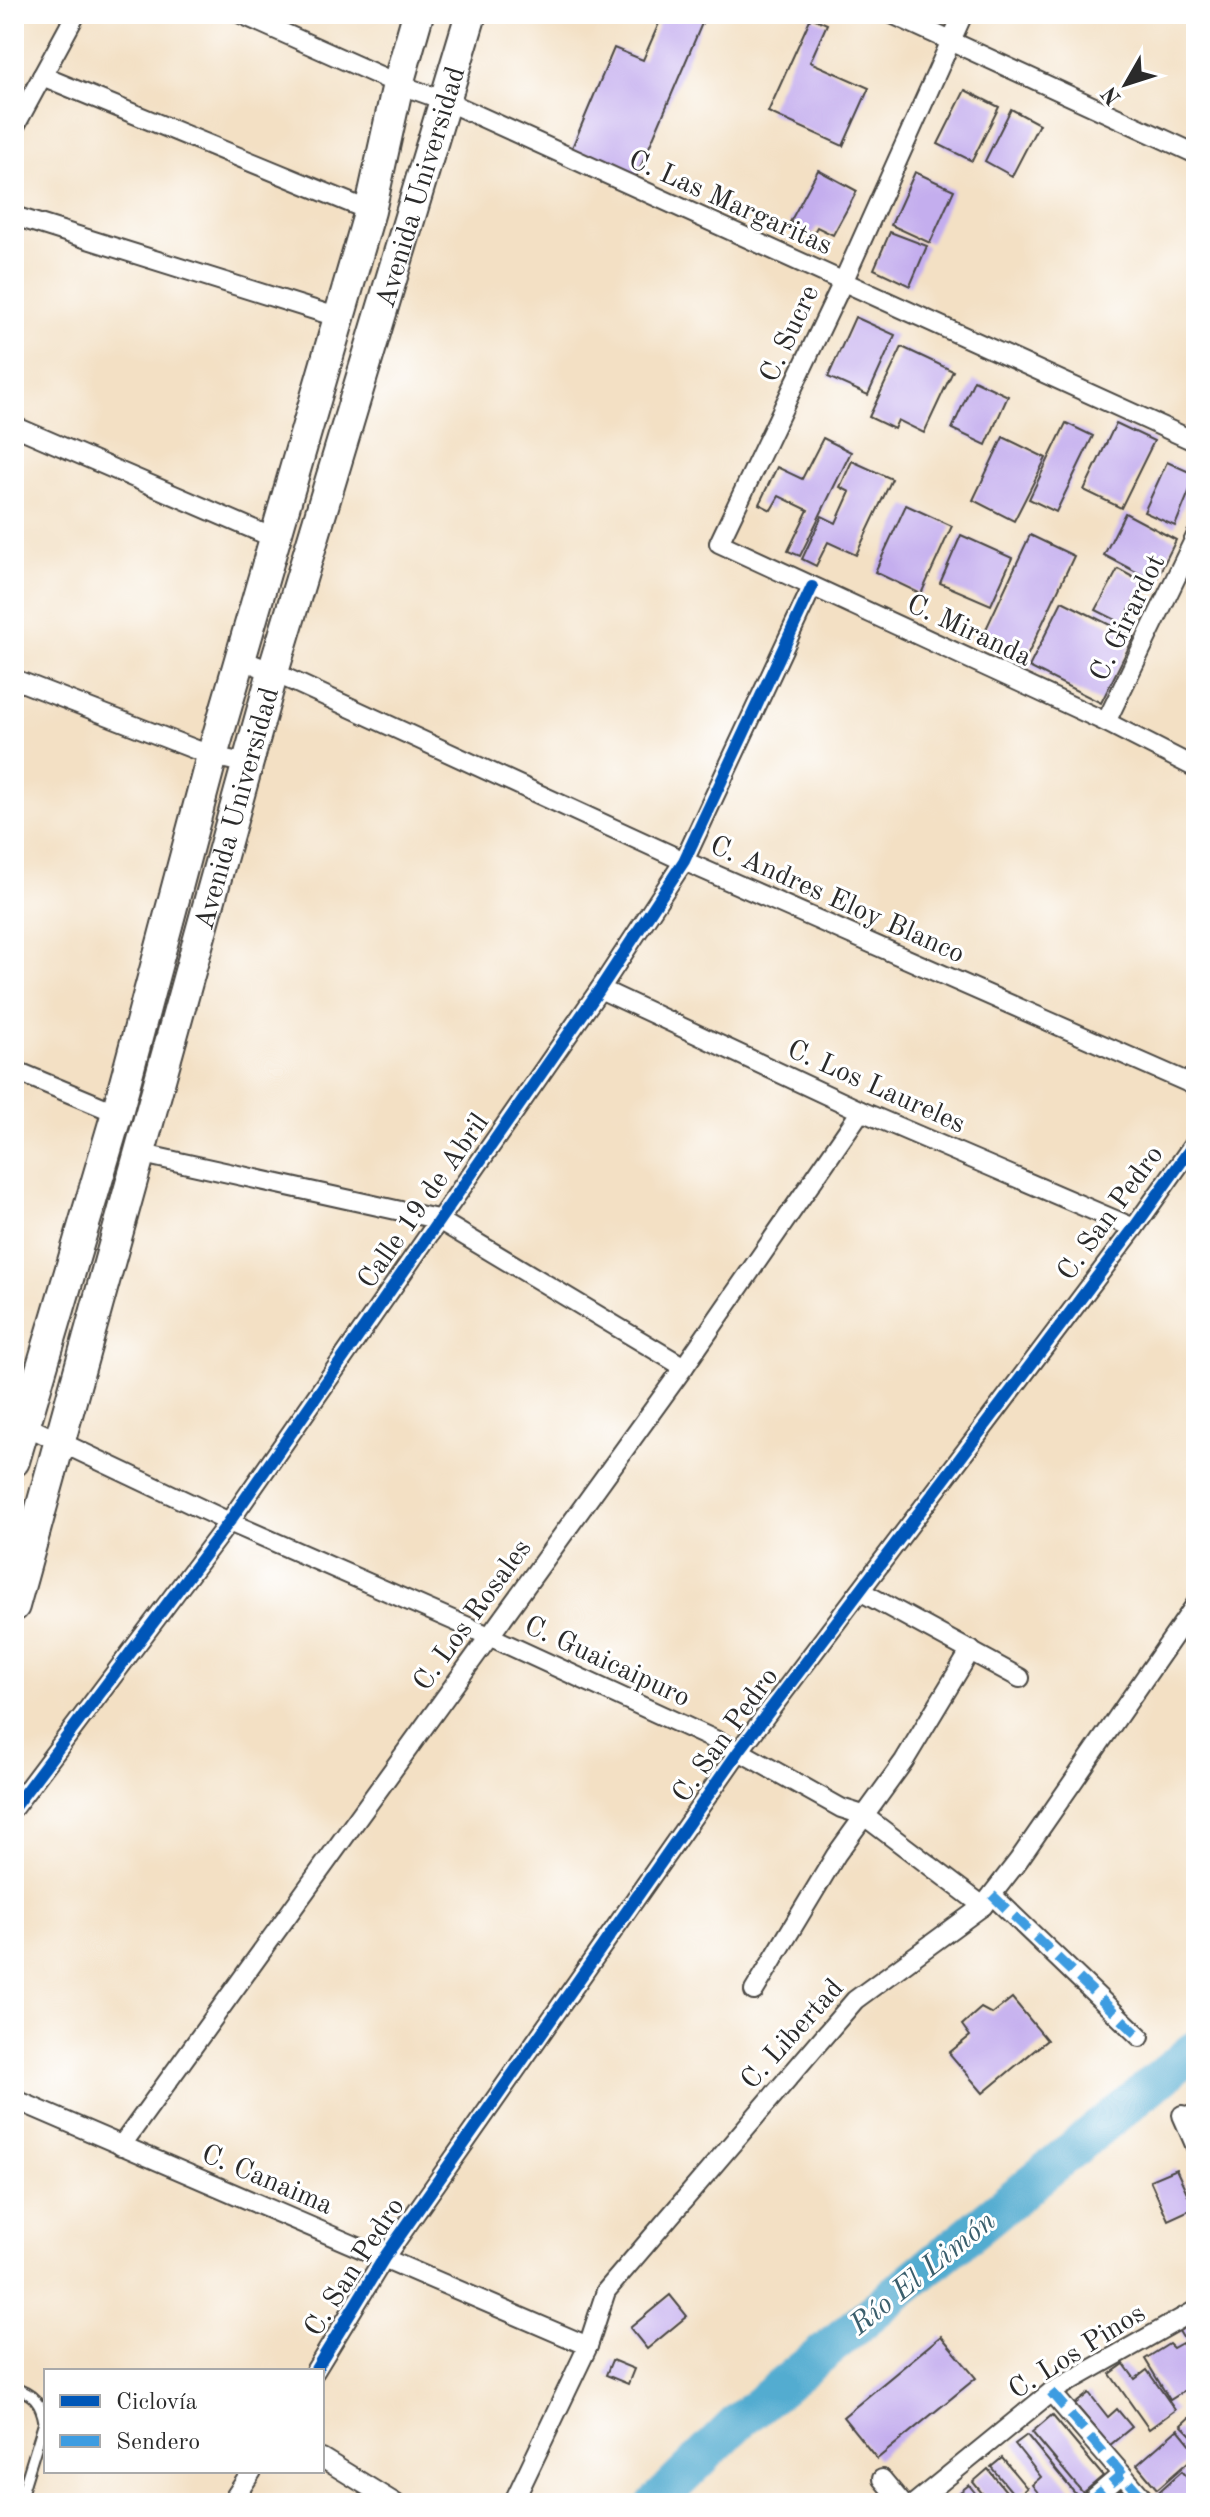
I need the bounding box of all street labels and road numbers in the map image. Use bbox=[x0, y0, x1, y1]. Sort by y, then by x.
street label: Avenida Universidad bbox=[372, 64, 471, 311]
street label: C. Las Margaritas bbox=[624, 146, 836, 261]
street label: C. Sucre bbox=[756, 282, 825, 387]
street label: C. Girardot bbox=[1086, 550, 1171, 686]
street label: C. Miranda bbox=[902, 591, 1036, 673]
street label: Avenida Universidad bbox=[191, 685, 285, 933]
street label: C. Andres Eloy Blanco bbox=[705, 832, 968, 970]
street label: C. Los Laureles bbox=[783, 1036, 969, 1139]
street label: Calle 19 de Abril bbox=[354, 1109, 495, 1294]
street label: C. San Pedro bbox=[1053, 1141, 1169, 1286]
street label: C. Los Rosales bbox=[409, 1535, 538, 1697]
street label: C. Guaicaipuro bbox=[520, 1612, 694, 1713]
street label: C. San Pedro bbox=[668, 1663, 784, 1808]
street label: C. Libertad bbox=[737, 1974, 850, 2096]
street label: C. Canaima bbox=[197, 2141, 337, 2221]
street label: C. San Pedro bbox=[300, 2193, 411, 2342]
street label: C. Los Pinos bbox=[1005, 2300, 1151, 2405]

